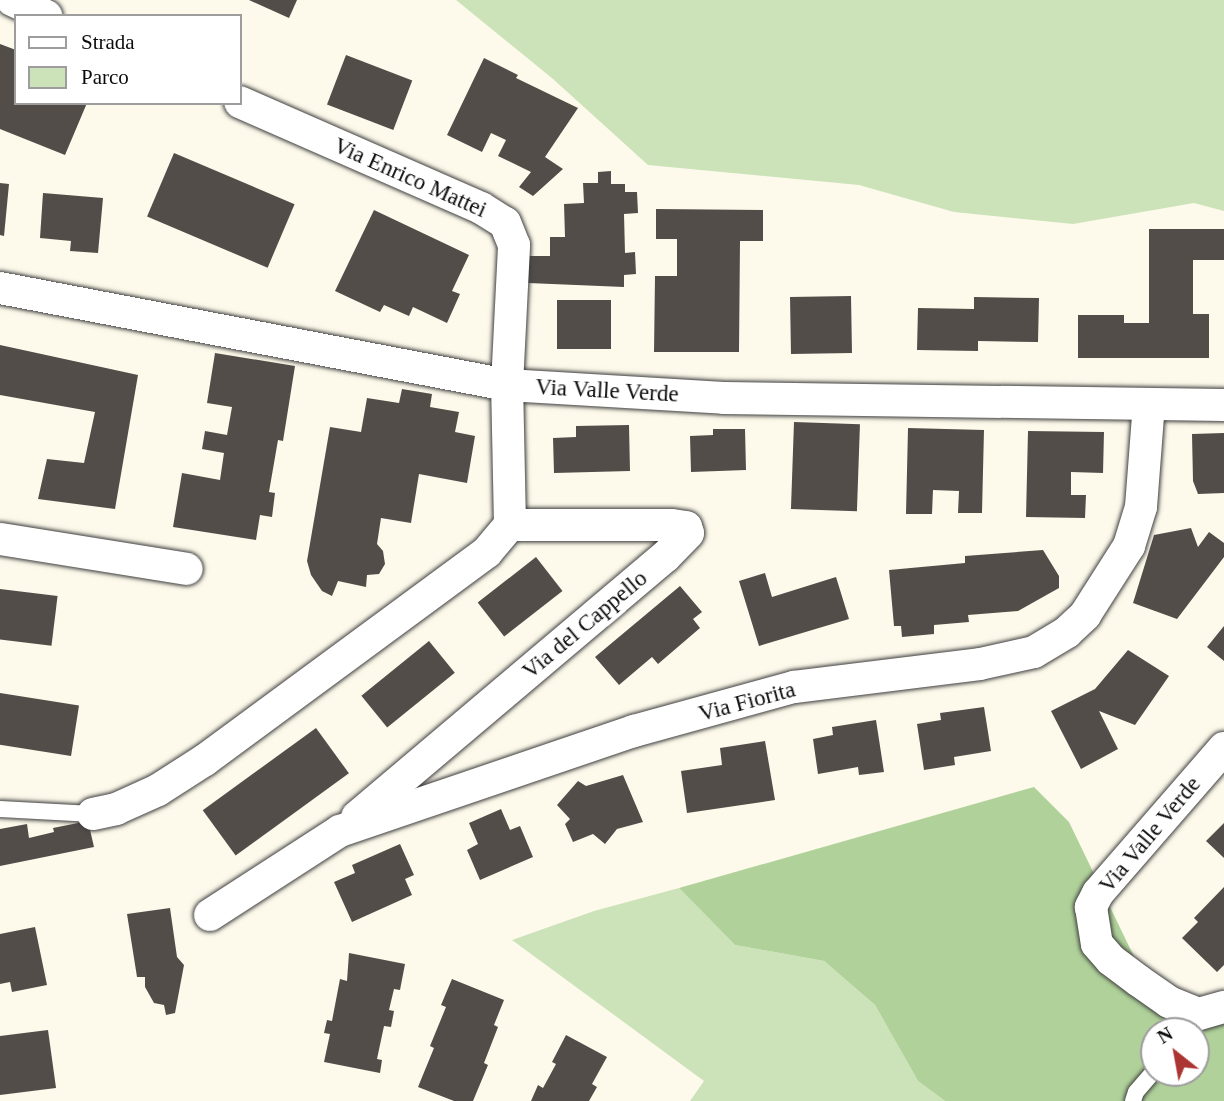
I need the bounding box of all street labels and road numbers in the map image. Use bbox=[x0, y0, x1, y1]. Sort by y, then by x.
street label: Via Enrico Mattei bbox=[329, 132, 491, 224]
street label: Via Valle Verde bbox=[534, 373, 680, 409]
street label: Via del Cappello bbox=[517, 565, 653, 685]
street label: Via Fiorita bbox=[696, 676, 798, 728]
street label: Via Valle Verde bbox=[1093, 771, 1207, 899]

